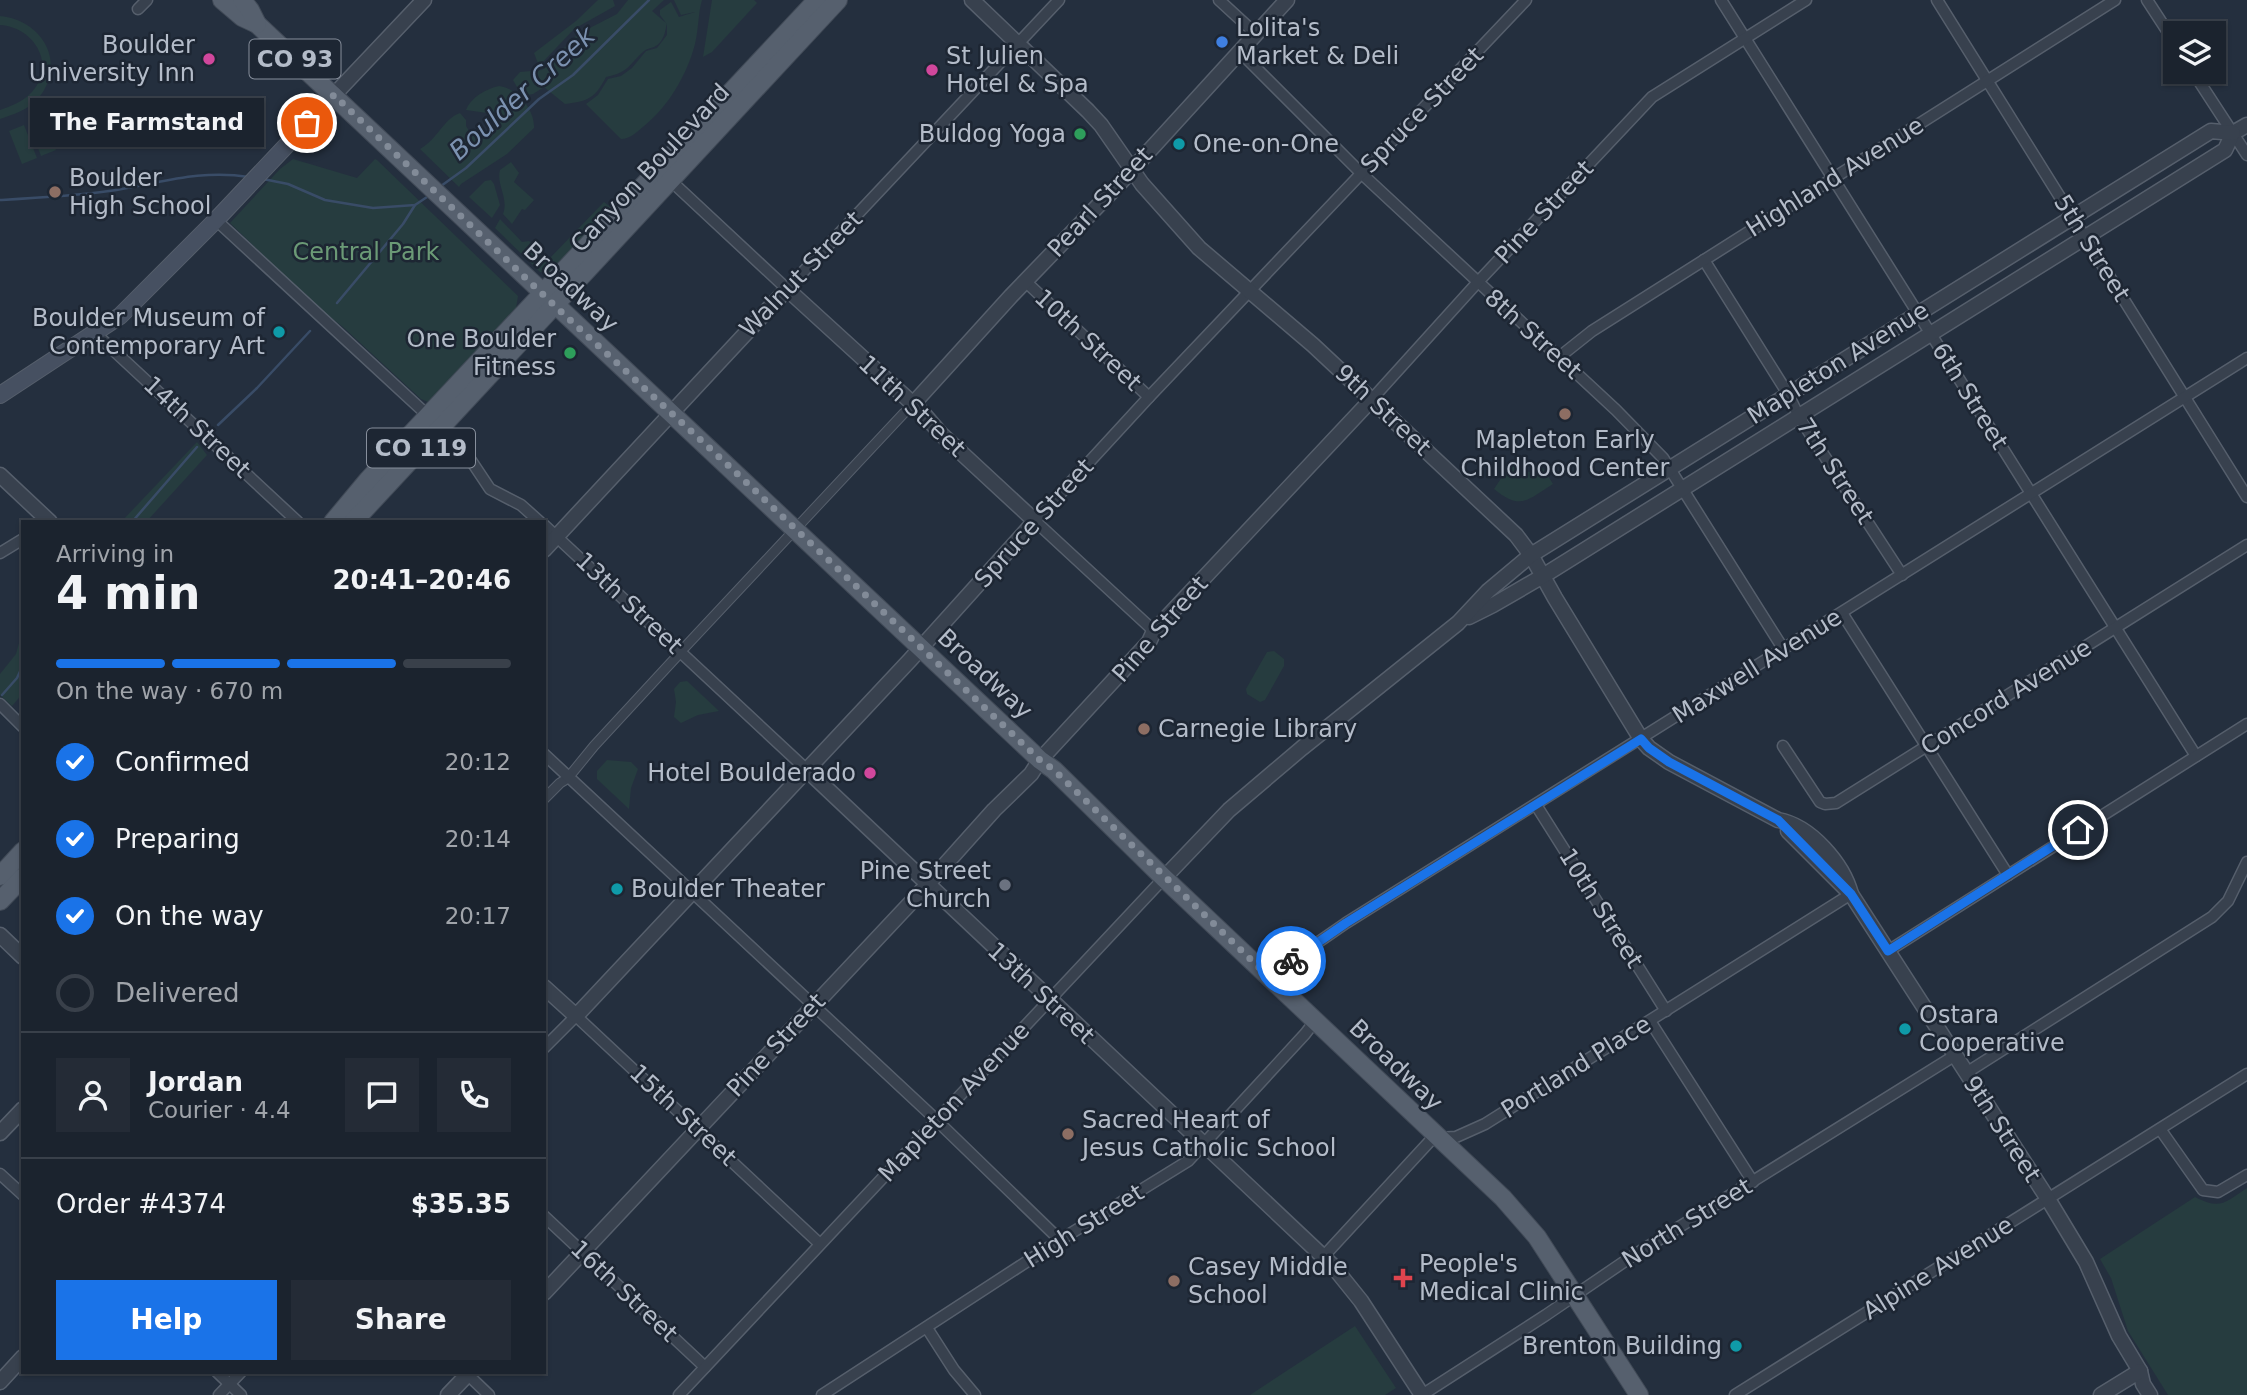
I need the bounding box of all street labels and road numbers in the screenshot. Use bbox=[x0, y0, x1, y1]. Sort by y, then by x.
road number: CO 93 bbox=[250, 40, 340, 78]
street label: Spruce Street bbox=[1355, 41, 1489, 179]
street label: Canyon Boulevard bbox=[565, 78, 735, 258]
street label: Highland Avenue bbox=[1741, 111, 1929, 243]
street label: Pearl Street bbox=[1042, 141, 1158, 263]
street label: Pine Street bbox=[1489, 154, 1599, 270]
street label: 5th Street bbox=[2048, 190, 2136, 306]
street label: Walnut Street bbox=[734, 205, 868, 343]
street label: Broadway bbox=[518, 236, 624, 338]
street label: 10th Street bbox=[1029, 283, 1147, 397]
street label: 8th Street bbox=[1479, 283, 1587, 385]
street label: Mapleton Avenue bbox=[1742, 296, 1934, 430]
street label: 6th Street bbox=[1926, 338, 2014, 454]
street label: 11th Street bbox=[853, 349, 971, 463]
street label: 9th Street bbox=[1329, 359, 1437, 461]
street label: 14th Street bbox=[138, 370, 256, 484]
street label: 7th Street bbox=[1790, 413, 1880, 529]
road number: CO 119 bbox=[367, 428, 475, 468]
street label: Spruce Street bbox=[969, 453, 1099, 593]
street label: 13th Street bbox=[570, 546, 688, 660]
street label: Pine Street bbox=[1106, 570, 1214, 688]
street label: Maxwell Avenue bbox=[1667, 603, 1847, 729]
street label: Broadway bbox=[932, 623, 1038, 725]
street label: Concord Avenue bbox=[1915, 633, 2097, 761]
street label: 10th Street bbox=[1553, 843, 1649, 973]
street label: 13th Street bbox=[982, 936, 1100, 1050]
street label: Pine Street bbox=[721, 987, 831, 1103]
street label: Portland Place bbox=[1496, 1010, 1656, 1124]
street label: Broadway bbox=[1343, 1014, 1449, 1116]
street label: Mapleton Avenue bbox=[873, 1016, 1035, 1188]
street label: 15th Street bbox=[624, 1058, 742, 1172]
street label: 9th Street bbox=[1957, 1071, 2047, 1187]
street label: North Street bbox=[1617, 1172, 1757, 1274]
street label: High Street bbox=[1019, 1178, 1149, 1274]
street label: Alpine Avenue bbox=[1858, 1211, 2018, 1325]
street label: 16th Street bbox=[565, 1234, 683, 1348]

